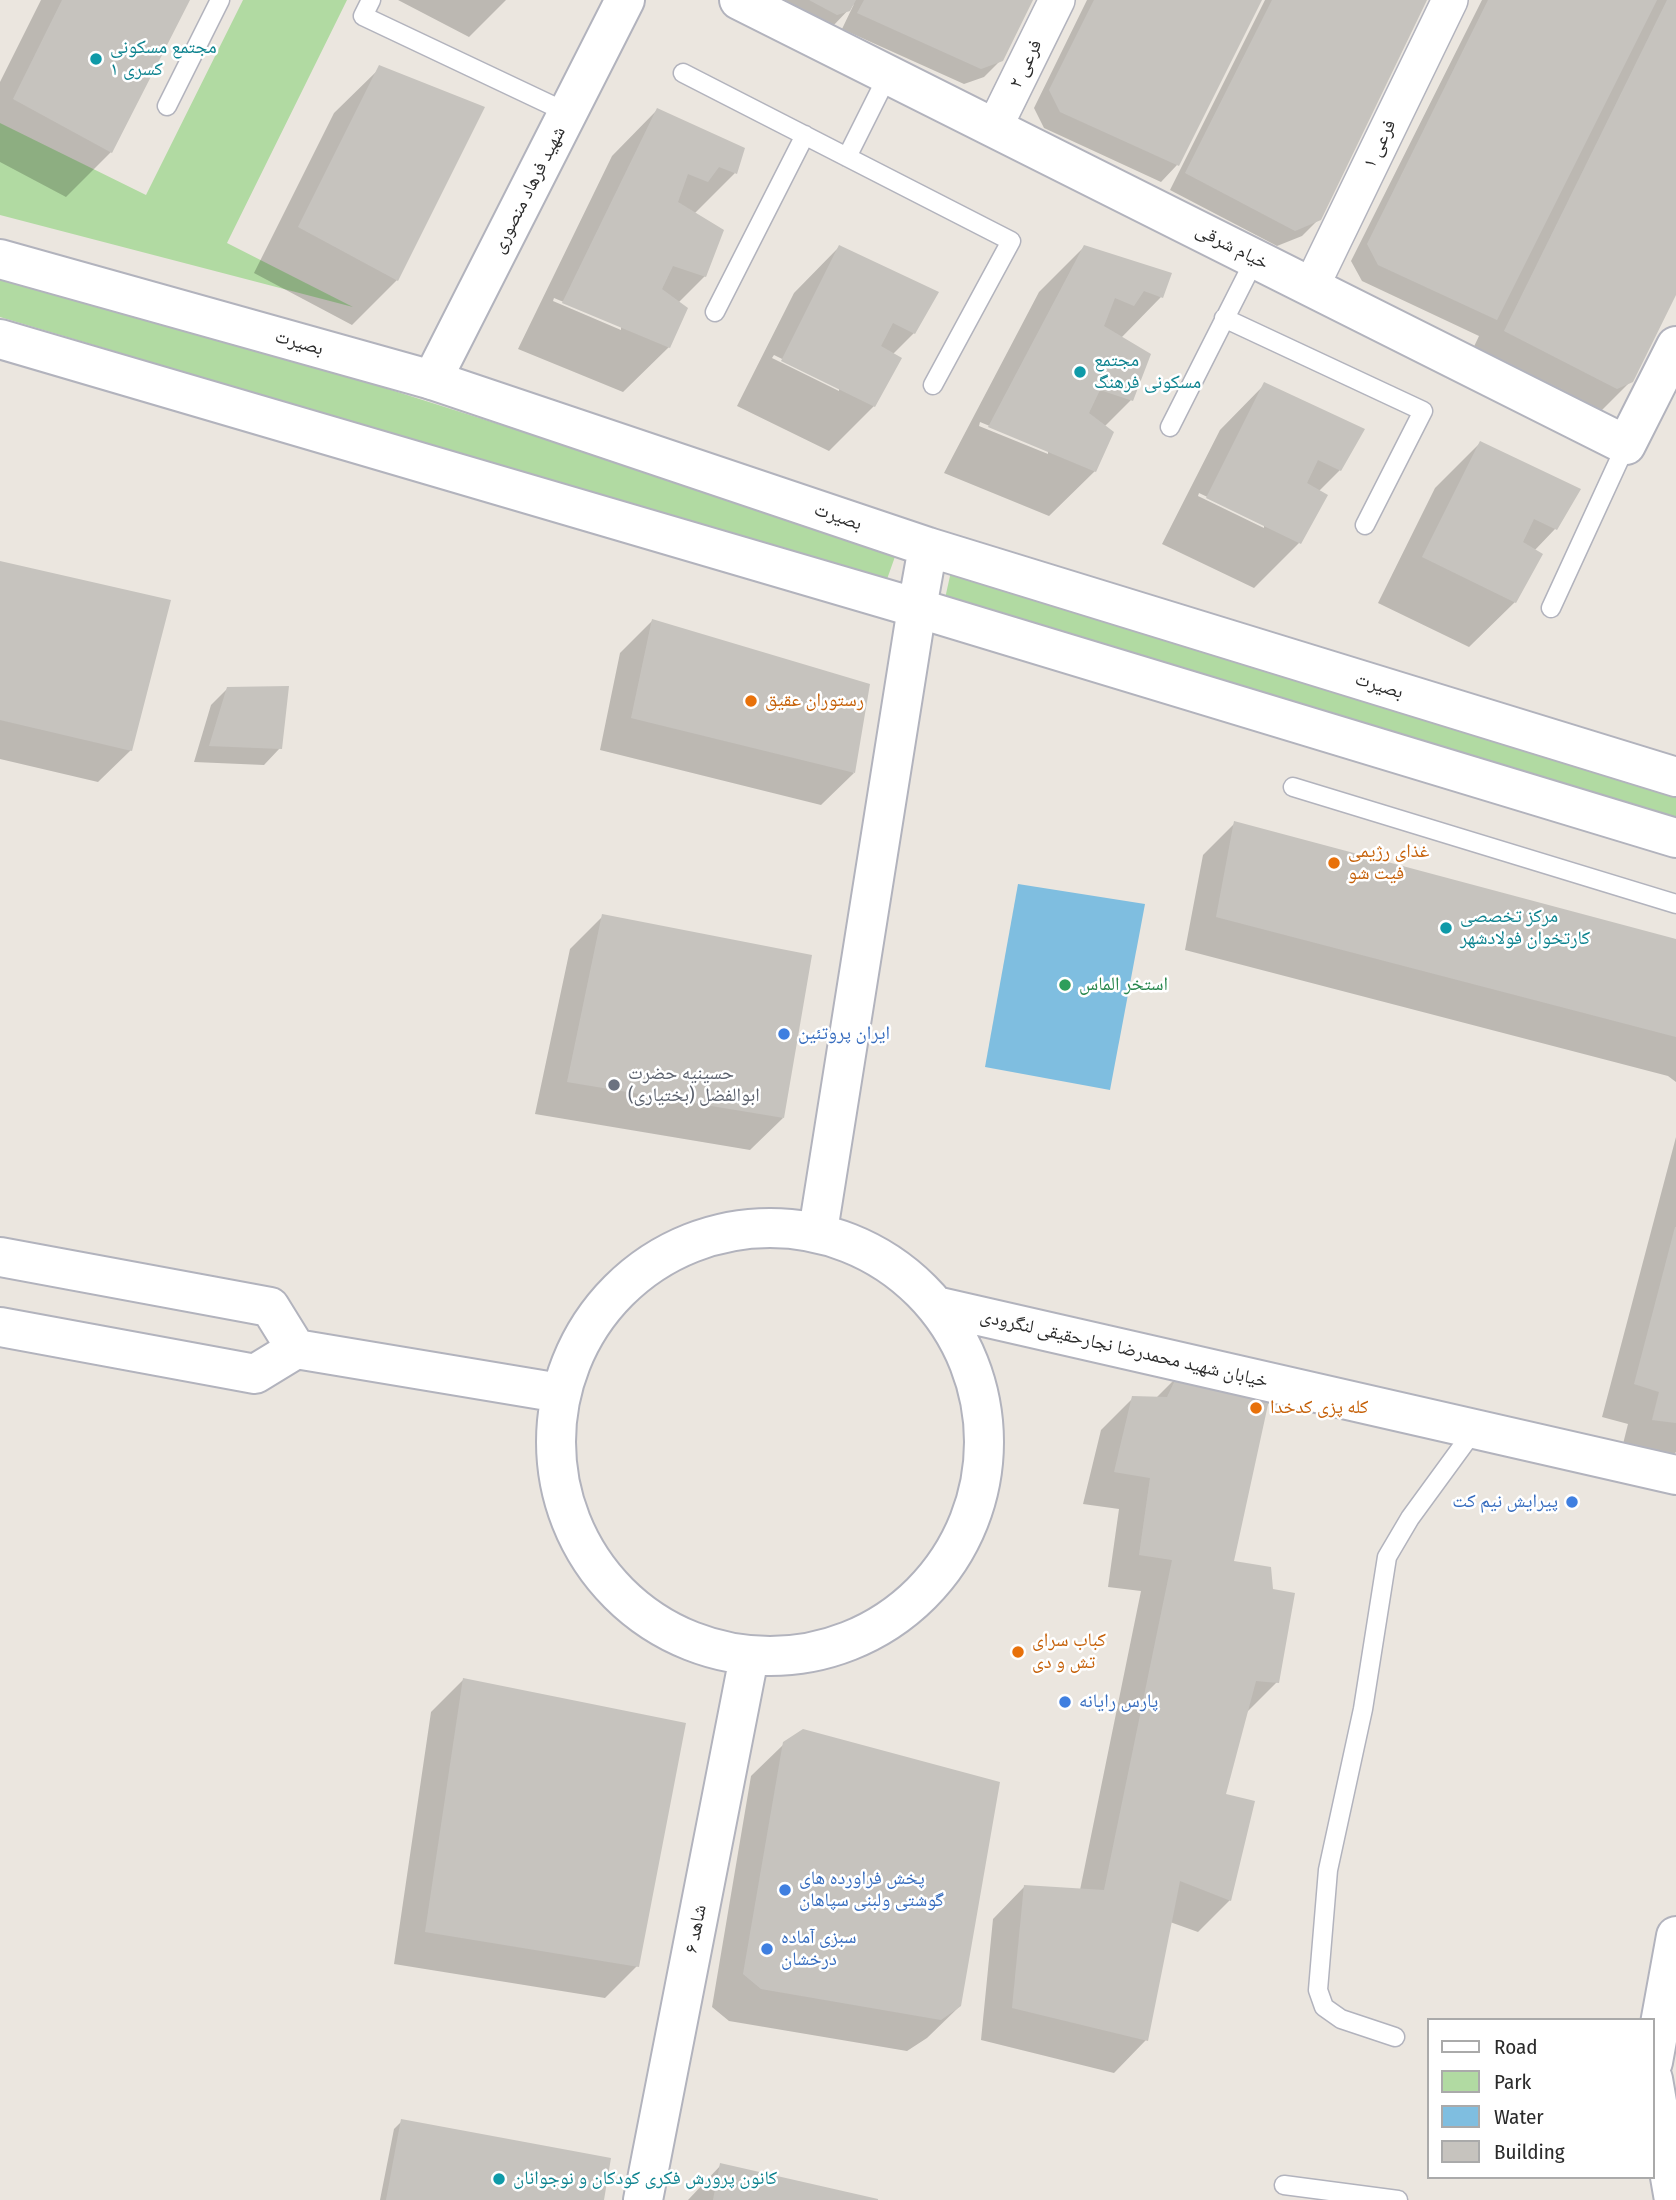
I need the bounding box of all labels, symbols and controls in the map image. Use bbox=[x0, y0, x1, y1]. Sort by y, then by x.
street label: فرعی ۲ bbox=[1005, 36, 1047, 92]
place label: مجتمع مسکونی کسری ۱ bbox=[110, 37, 217, 81]
marker: مجتمع مسکونی کسری ۱ bbox=[88, 51, 104, 67]
street label: فرعی ۱ bbox=[1359, 116, 1401, 172]
street label: شهید فرهاد منصوری bbox=[487, 123, 571, 257]
street label: خیام شرقی bbox=[1192, 219, 1272, 275]
street label: بصیرت bbox=[272, 325, 326, 361]
place label: مجتمع مسکونی فرهنگ bbox=[1094, 350, 1201, 394]
marker: مجتمع مسکونی فرهنگ bbox=[1072, 364, 1088, 380]
street label: بصیرت bbox=[811, 498, 865, 536]
street label: بصیرت bbox=[1352, 668, 1406, 704]
place label: رستوران عقیق bbox=[765, 690, 864, 712]
marker: رستوران عقیق bbox=[743, 693, 759, 709]
place label: غذای رژیمی فیت شو bbox=[1348, 841, 1429, 885]
marker: غذای رژیمی فیت شو bbox=[1326, 855, 1342, 871]
place label: مرکز تخصصی کارتخوان فولادشهر bbox=[1460, 906, 1590, 950]
marker: مرکز تخصصی کارتخوان فولادشهر bbox=[1438, 920, 1454, 936]
place label: استخر الماس bbox=[1079, 974, 1168, 996]
marker: استخر الماس bbox=[1057, 977, 1073, 993]
place label: ایران پروتئین bbox=[798, 1023, 890, 1045]
marker: ایران پروتئین bbox=[776, 1026, 792, 1042]
place label: حسینیه حضرت ابوالفضل (بختیاری) bbox=[628, 1063, 760, 1107]
marker: حسینیه حضرت ابوالفضل (بختیاری) bbox=[606, 1077, 622, 1093]
street label: خیابان شهید محمدرضا نجارحقیقی لنگرودی bbox=[978, 1305, 1270, 1393]
place label: کله پزی کدخدا bbox=[1270, 1397, 1368, 1419]
marker: کله پزی کدخدا bbox=[1248, 1400, 1264, 1416]
place label: پیرایش نیم کت bbox=[1452, 1491, 1558, 1513]
marker: پیرایش نیم کت bbox=[1564, 1494, 1580, 1510]
place label: کباب سرای تش و دی bbox=[1032, 1630, 1106, 1674]
marker: کباب سرای تش و دی bbox=[1010, 1644, 1026, 1660]
place label: پارس رایانه bbox=[1079, 1691, 1158, 1713]
marker: پارس رایانه bbox=[1057, 1694, 1073, 1710]
place label: پخش فراورده های گوشتی ولبنی سپاهان bbox=[799, 1868, 944, 1912]
marker: پخش فراورده های گوشتی ولبنی سپاهان bbox=[777, 1882, 793, 1898]
street label: شاهد ۶ bbox=[680, 1903, 712, 1955]
place label: سبزی آماده درخشان bbox=[781, 1927, 857, 1971]
marker: سبزی آماده درخشان bbox=[759, 1941, 775, 1957]
legend bbox=[1428, 2018, 1655, 2179]
text: Road bbox=[1494, 2034, 1538, 2060]
text: Park bbox=[1494, 2069, 1531, 2095]
text: Water bbox=[1494, 2104, 1544, 2130]
text: Building bbox=[1494, 2139, 1565, 2165]
place label: کانون پرورش فکری کودکان و نوجوانان bbox=[513, 2168, 777, 2190]
marker: کانون پرورش فکری کودکان و نوجوانان bbox=[491, 2171, 507, 2187]

